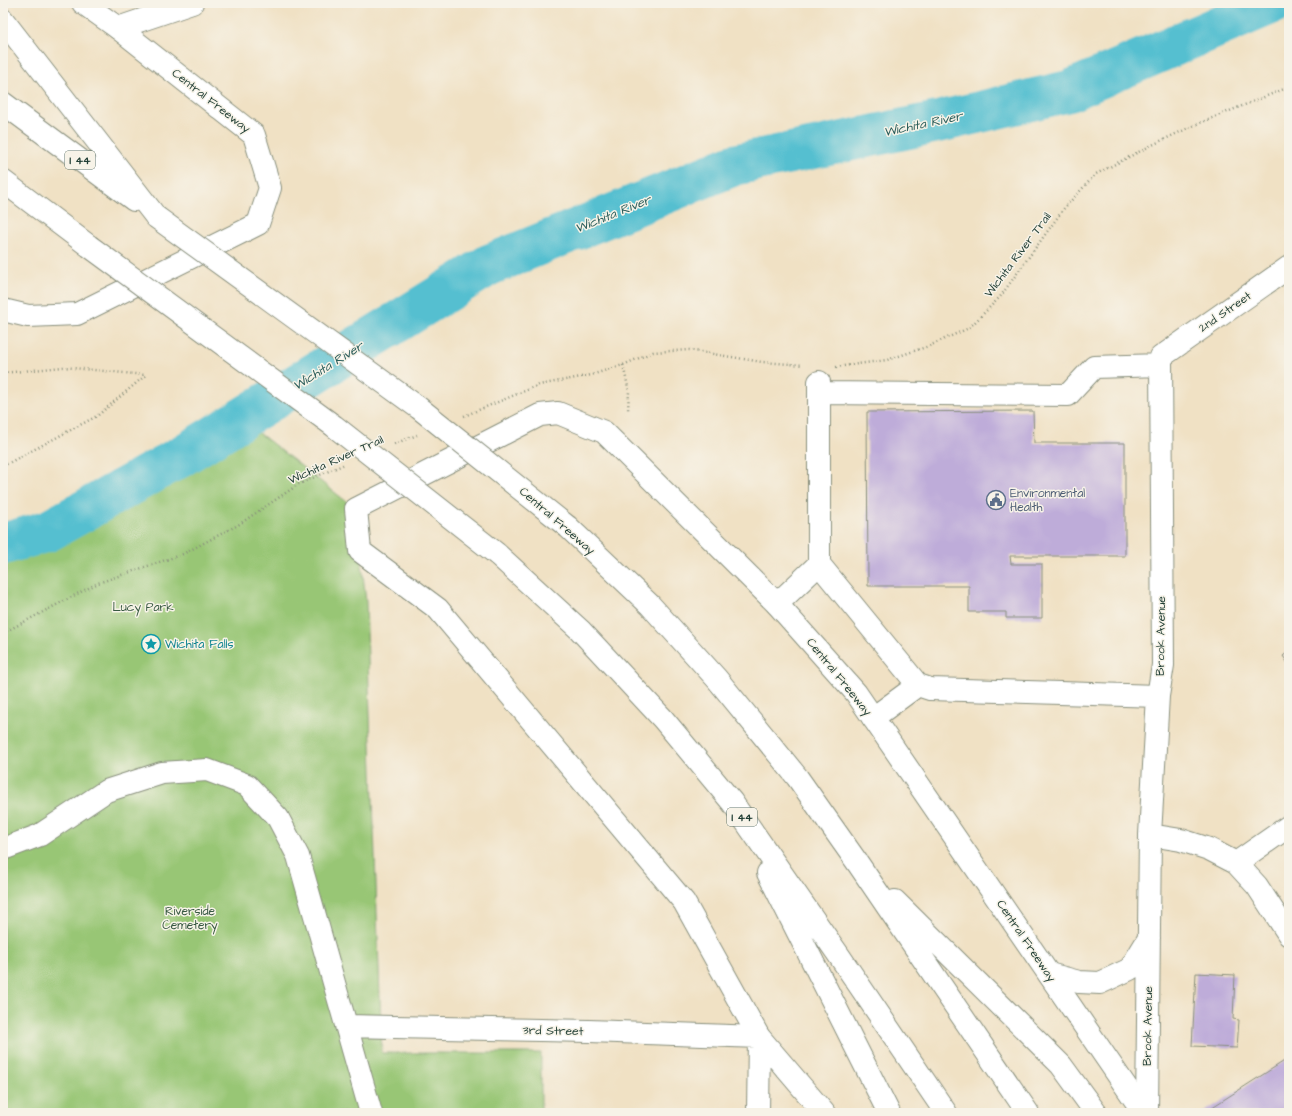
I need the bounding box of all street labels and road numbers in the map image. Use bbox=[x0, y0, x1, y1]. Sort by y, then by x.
street label: Central Freeway bbox=[167, 65, 254, 138]
road number: I 44 bbox=[65, 151, 95, 169]
street label: Wichita River Trail bbox=[980, 209, 1056, 301]
street label: 2nd Street bbox=[1195, 288, 1255, 336]
street label: Wichita River Trail bbox=[286, 431, 386, 489]
street label: Central Freeway bbox=[515, 483, 599, 560]
street label: Brook Avenue bbox=[1152, 595, 1170, 676]
street label: Central Freeway bbox=[802, 635, 876, 720]
road number: I 44 bbox=[727, 808, 757, 826]
street label: Central Freeway bbox=[991, 897, 1060, 986]
street label: Brook Avenue bbox=[1139, 985, 1157, 1066]
street label: 3rd Street bbox=[523, 1022, 584, 1040]

